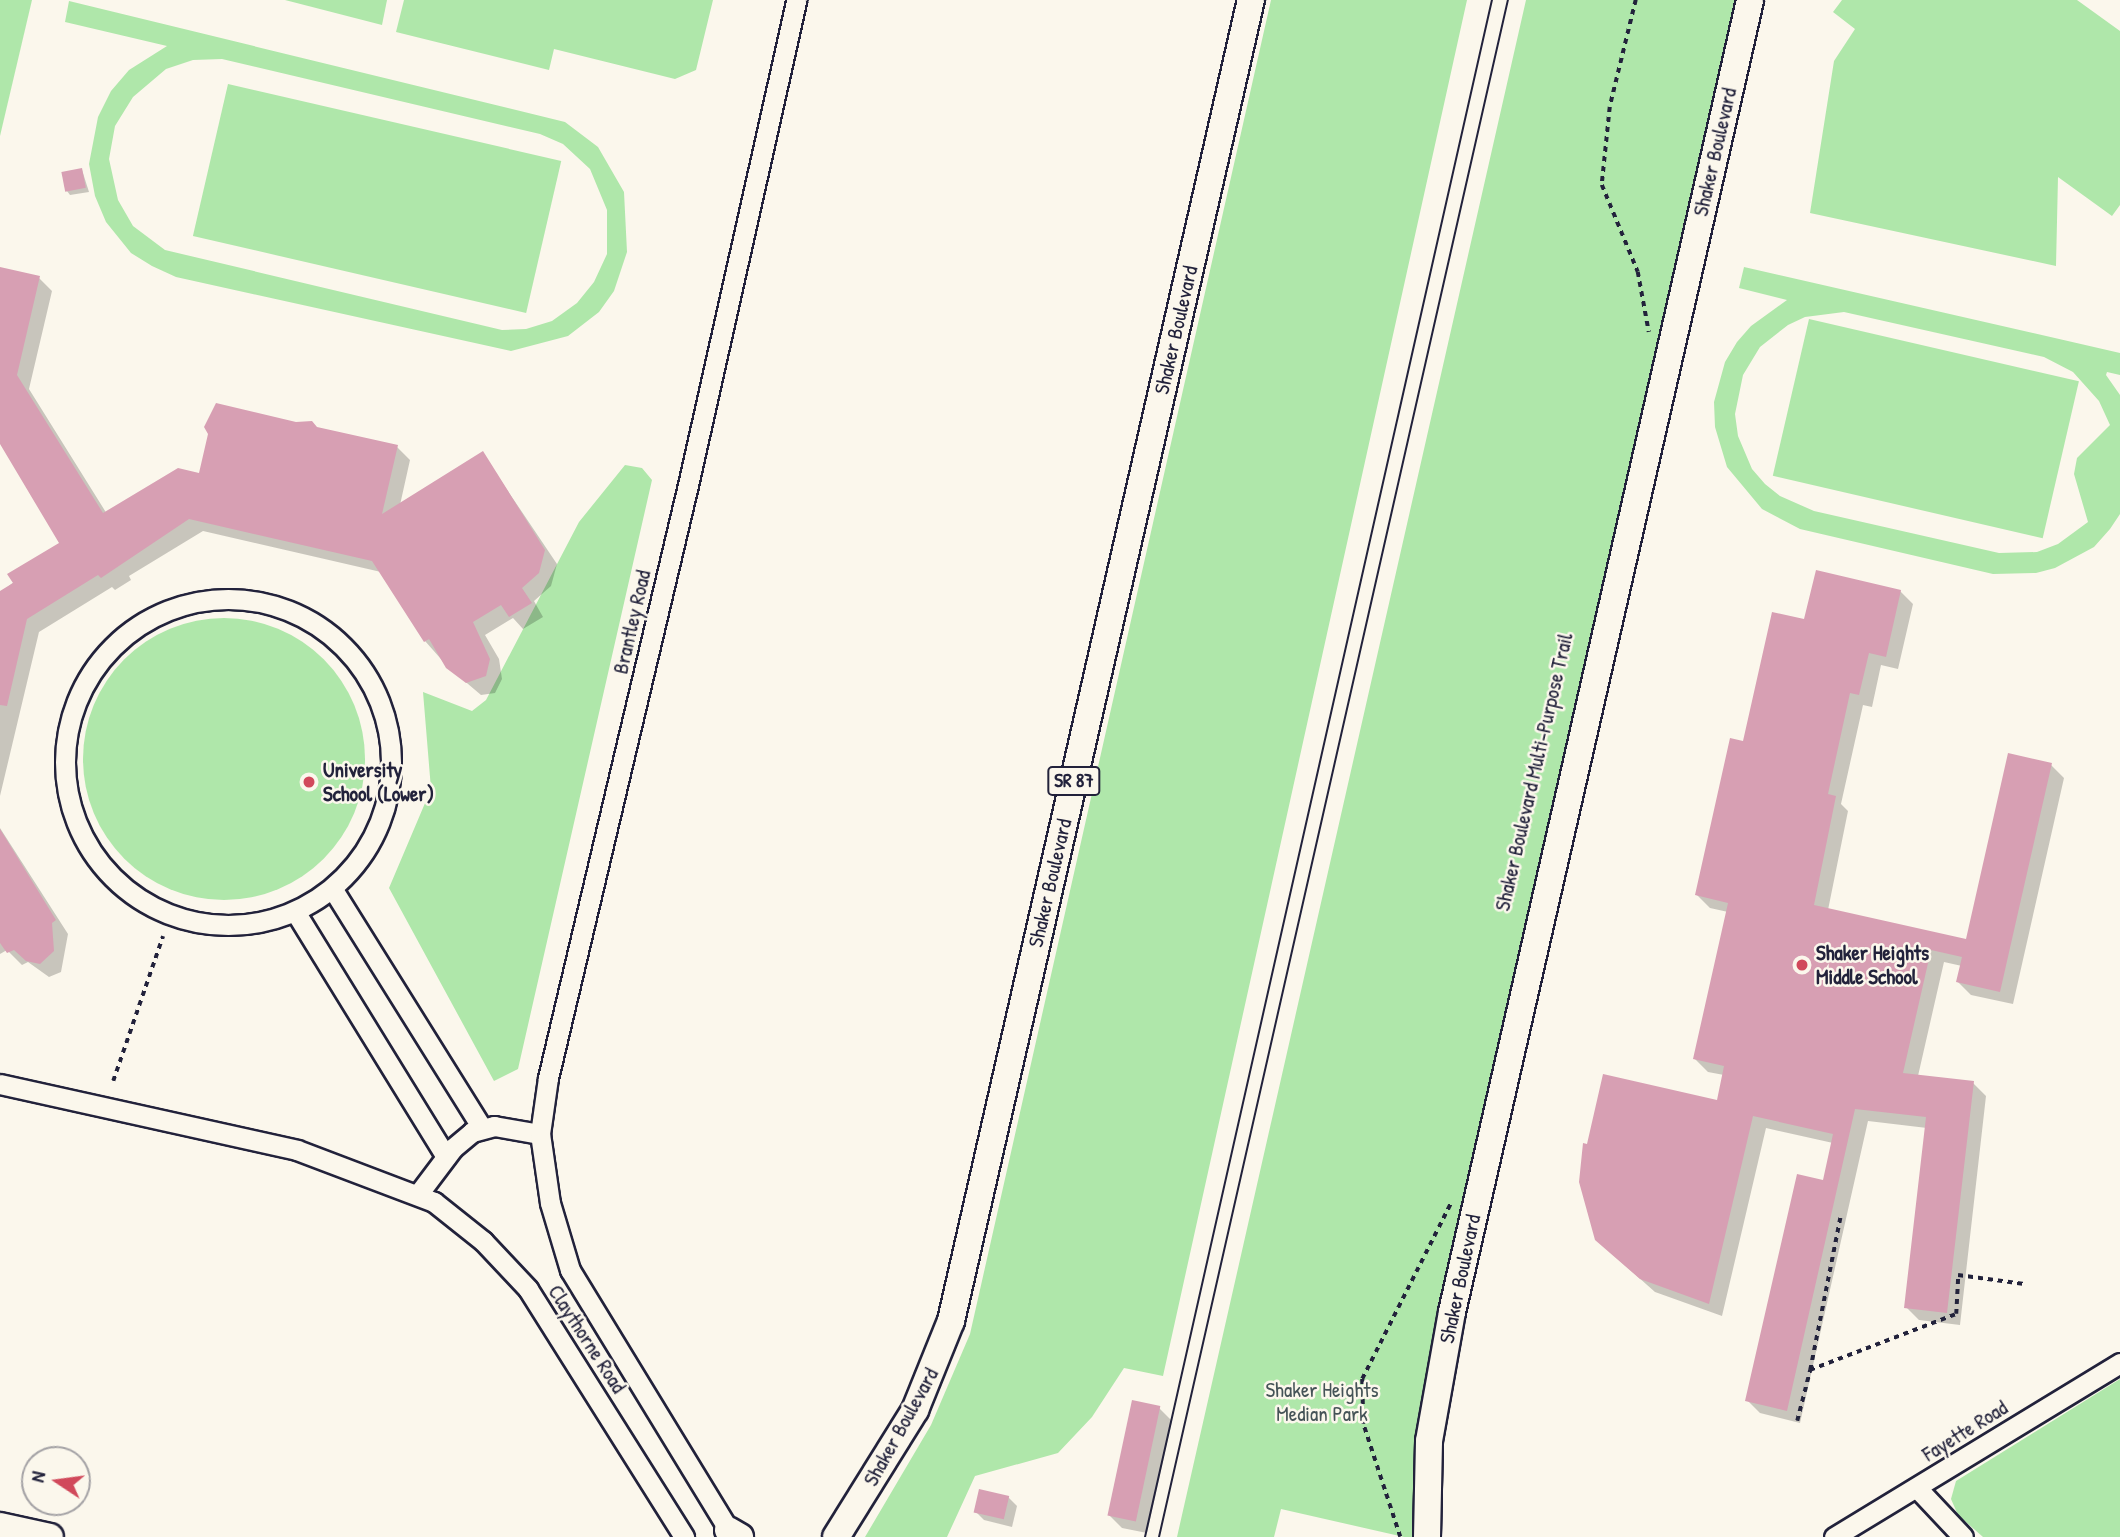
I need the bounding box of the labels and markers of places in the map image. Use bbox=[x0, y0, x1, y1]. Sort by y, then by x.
place label: University School (Lower) bbox=[323, 757, 434, 807]
marker: University School (Lower) bbox=[301, 774, 317, 790]
place label: Shaker Heights Middle School bbox=[1816, 940, 1929, 990]
marker: Shaker Heights Middle School bbox=[1794, 957, 1810, 973]

